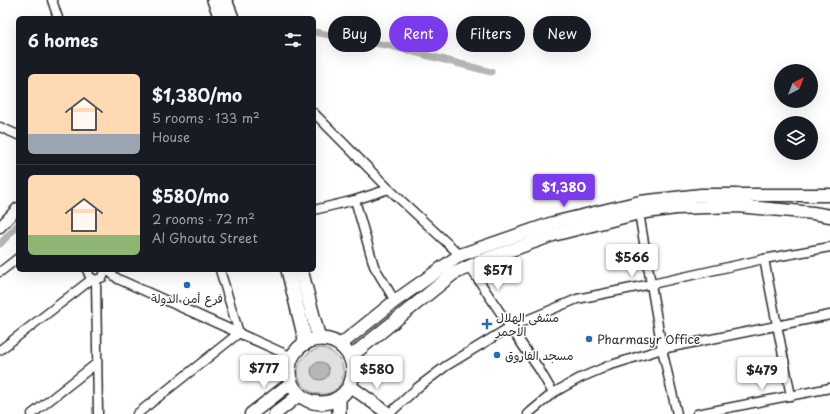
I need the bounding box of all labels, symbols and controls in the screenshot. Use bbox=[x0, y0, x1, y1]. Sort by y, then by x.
chip: Buy bbox=[328, 16, 381, 52]
chip: Rent bbox=[389, 16, 448, 52]
chip: Filters bbox=[456, 16, 525, 52]
chip: New bbox=[533, 16, 591, 52]
text: 6 homes bbox=[28, 27, 98, 53]
icon: filters bbox=[282, 29, 304, 51]
north arrow bbox=[774, 64, 818, 108]
map controls bbox=[774, 64, 818, 160]
text: $1,380/mo bbox=[152, 82, 242, 108]
icon: home bbox=[60, 90, 108, 138]
text: 5 rooms · 133 m² bbox=[152, 108, 260, 127]
button: layers bbox=[774, 116, 818, 160]
text: House bbox=[152, 127, 190, 146]
pin: $1,380 bbox=[531, 174, 597, 208]
text: $1,380 bbox=[542, 177, 586, 196]
text: $580/mo bbox=[152, 183, 229, 209]
icon: home bbox=[60, 191, 108, 239]
text: 2 rooms · 72 m² bbox=[152, 209, 255, 228]
text: Al Ghouta Street bbox=[152, 228, 258, 247]
pin: $566 bbox=[608, 244, 656, 278]
text: $566 bbox=[615, 247, 649, 266]
pin: $571 bbox=[474, 257, 522, 291]
text: $571 bbox=[483, 260, 513, 279]
marker: فرع أمن الدولة bbox=[182, 280, 192, 290]
place label: فرع أمن الدولة bbox=[151, 289, 223, 308]
place label: مشفى الهلال الأحمر bbox=[495, 308, 559, 340]
marker: مشفى الهلال الأحمر bbox=[481, 318, 493, 330]
place label: Pharmasyr Office bbox=[597, 330, 700, 348]
marker: Pharmasyr Office bbox=[584, 334, 594, 344]
place label: مسجد الفاروق bbox=[505, 346, 573, 364]
marker: مسجد الفاروق bbox=[492, 350, 502, 360]
pin: $777 bbox=[240, 355, 288, 389]
pin: $580 bbox=[353, 356, 401, 390]
pin: $479 bbox=[738, 357, 786, 391]
text: $777 bbox=[249, 358, 279, 377]
text: $580 bbox=[360, 359, 394, 378]
text: $479 bbox=[746, 360, 778, 379]

